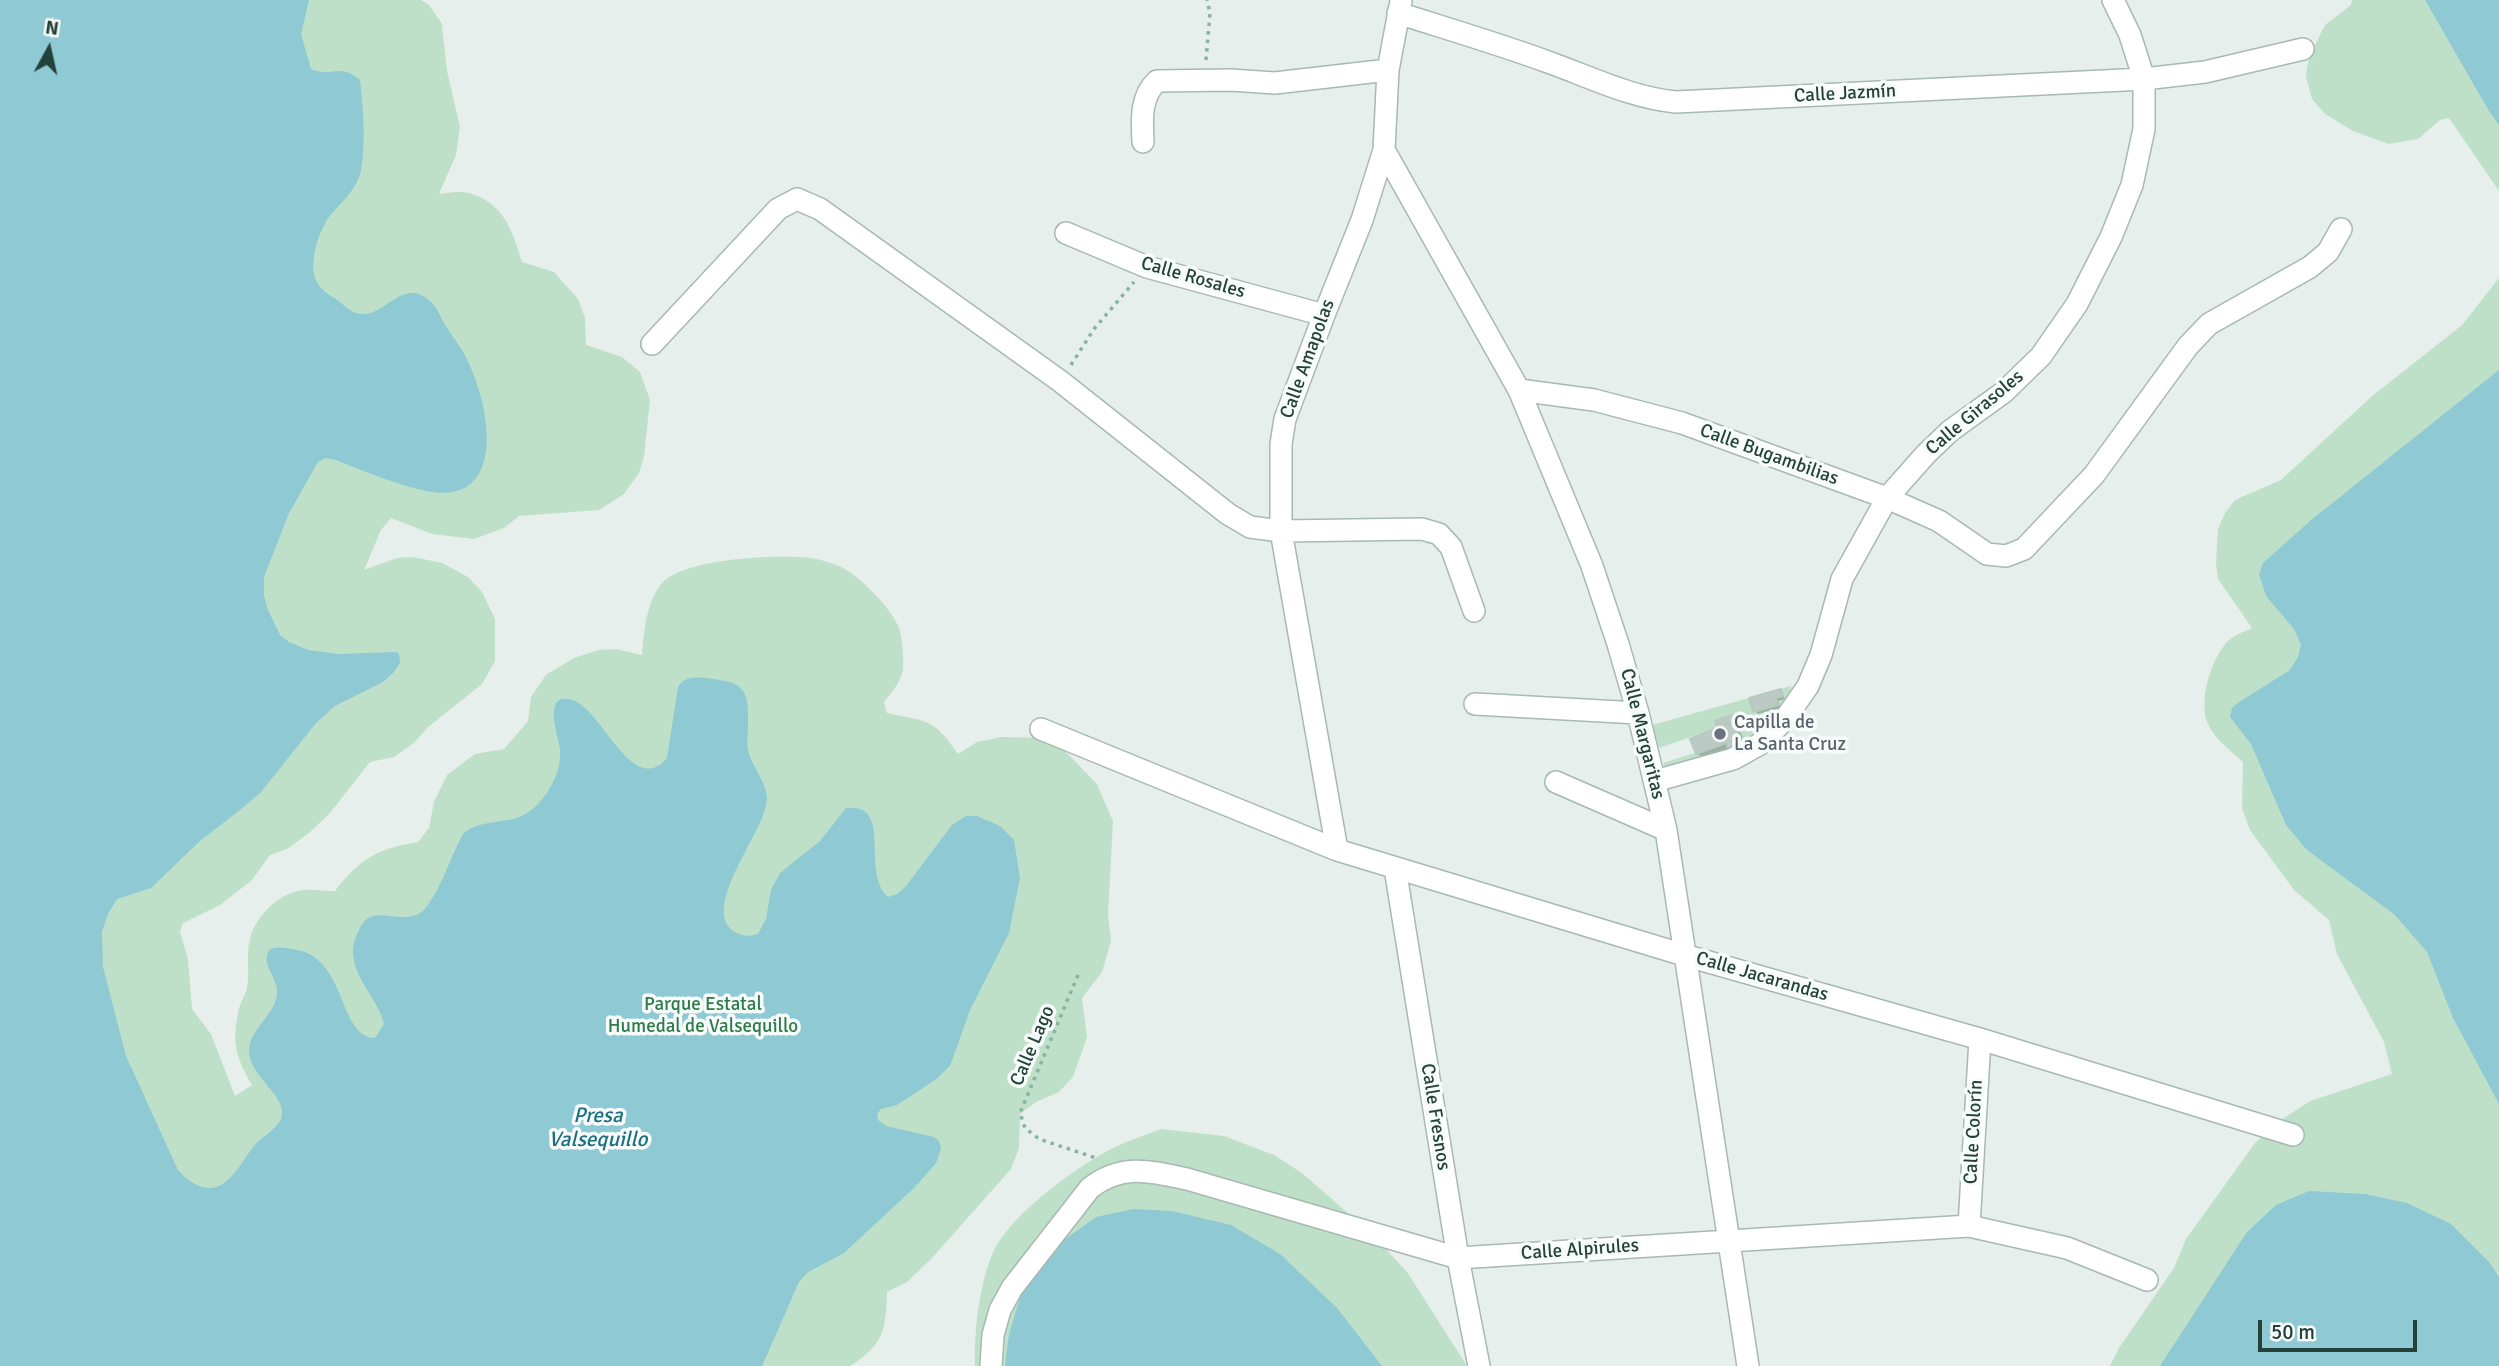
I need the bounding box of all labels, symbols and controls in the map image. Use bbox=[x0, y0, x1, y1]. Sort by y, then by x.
north arrow bbox=[14, 14, 84, 84]
text: N bbox=[44, 15, 60, 41]
street label: Calle Jazmín bbox=[1793, 80, 1897, 108]
street label: Calle Rosales bbox=[1138, 252, 1248, 304]
street label: Calle Amapolas bbox=[1276, 296, 1340, 422]
street label: Calle Girasoles bbox=[1921, 365, 2029, 461]
street label: Calle Bugambilias bbox=[1697, 419, 1841, 491]
street label: Calle Margaritas bbox=[1615, 666, 1669, 802]
place label: Capilla de La Santa Cruz bbox=[1734, 712, 1846, 756]
marker: Capilla de La Santa Cruz bbox=[1712, 726, 1728, 742]
street label: Calle Jacarandas bbox=[1693, 947, 1831, 1007]
park label: Parque Estatal Humedal de Valsequillo bbox=[608, 994, 798, 1038]
street label: Calle Lago bbox=[1006, 1003, 1060, 1089]
street label: Calle Fresnos bbox=[1415, 1062, 1455, 1172]
street label: Calle Colorín bbox=[1960, 1079, 1988, 1185]
water label: Presa Valsequillo bbox=[549, 1103, 647, 1153]
street label: Calle Alpirules bbox=[1520, 1235, 1640, 1265]
scale bar bbox=[2261, 1306, 2420, 1350]
text: 50 m bbox=[2271, 1319, 2315, 1345]

